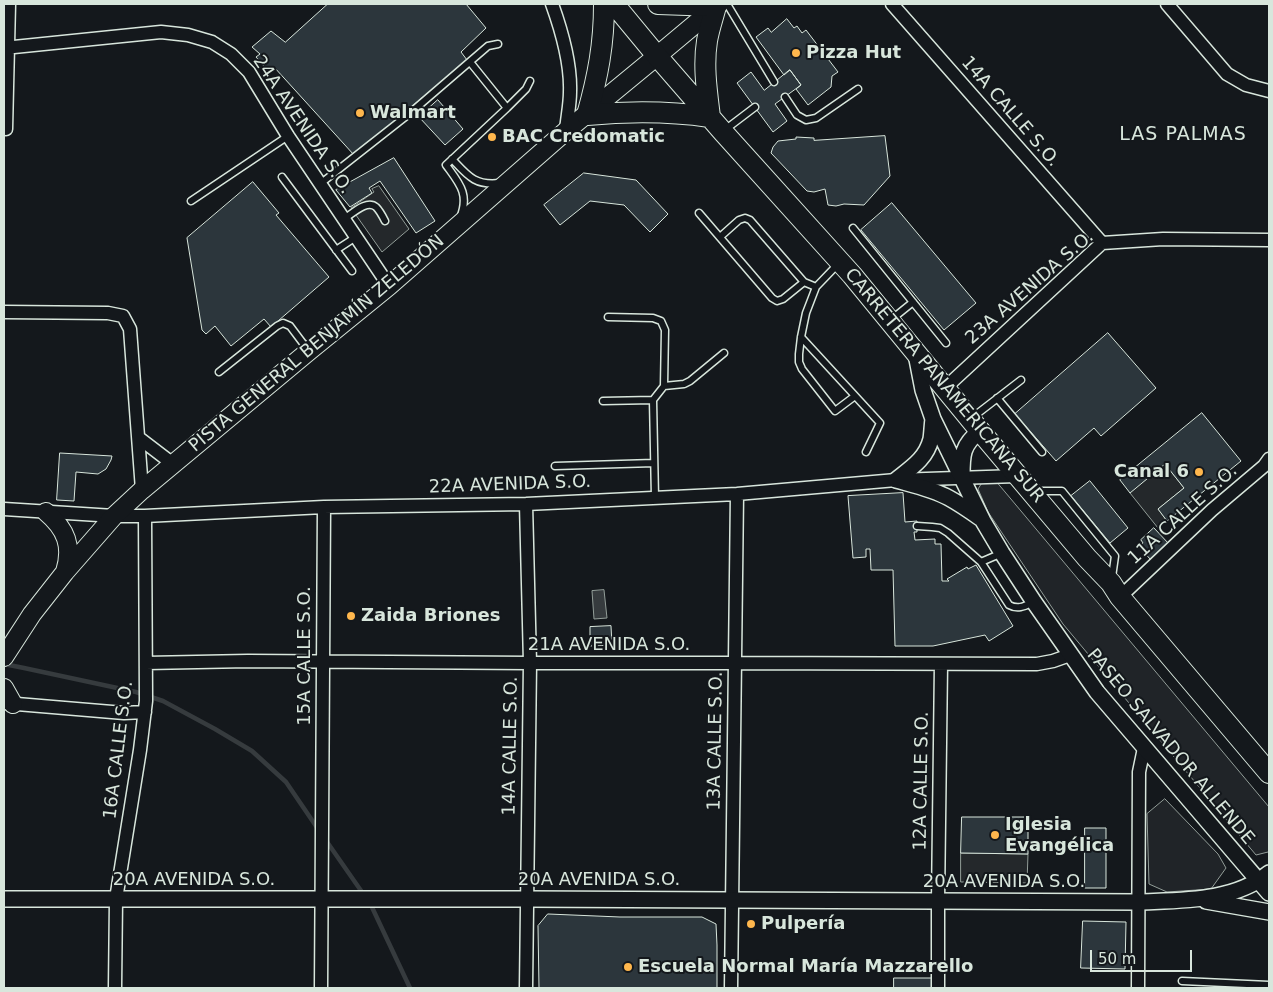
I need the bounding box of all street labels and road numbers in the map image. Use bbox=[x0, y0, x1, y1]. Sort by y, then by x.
street label: 24A AVENIDA S.O. bbox=[248, 52, 356, 198]
street label: 14A CALLE S.O. bbox=[956, 52, 1064, 172]
street label: 23A AVENIDA S.O. bbox=[962, 227, 1098, 349]
street label: PISTA GENERAL BENJAMÍN ZELEDÓN bbox=[185, 231, 449, 457]
street label: CARRETERA PANAMERICANA SUR bbox=[839, 264, 1049, 508]
street label: 11A CALLE S.O. bbox=[1124, 460, 1242, 570]
street label: 22A AVENIDA S.O. bbox=[428, 471, 592, 499]
street label: 15A CALLE S.O. bbox=[294, 586, 316, 726]
street label: 21A AVENIDA S.O. bbox=[528, 634, 690, 656]
street label: PASEO SALVADOR ALLENDE bbox=[1082, 645, 1258, 849]
street label: 13A CALLE S.O. bbox=[704, 671, 728, 811]
street label: 14A CALLE S.O. bbox=[499, 676, 523, 816]
street label: 16A CALLE S.O. bbox=[100, 680, 138, 820]
street label: 12A CALLE S.O. bbox=[910, 711, 934, 851]
street label: 20A AVENIDA S.O. bbox=[113, 869, 275, 891]
street label: 20A AVENIDA S.O. bbox=[518, 869, 680, 891]
street label: 20A AVENIDA S.O. bbox=[923, 871, 1085, 893]

